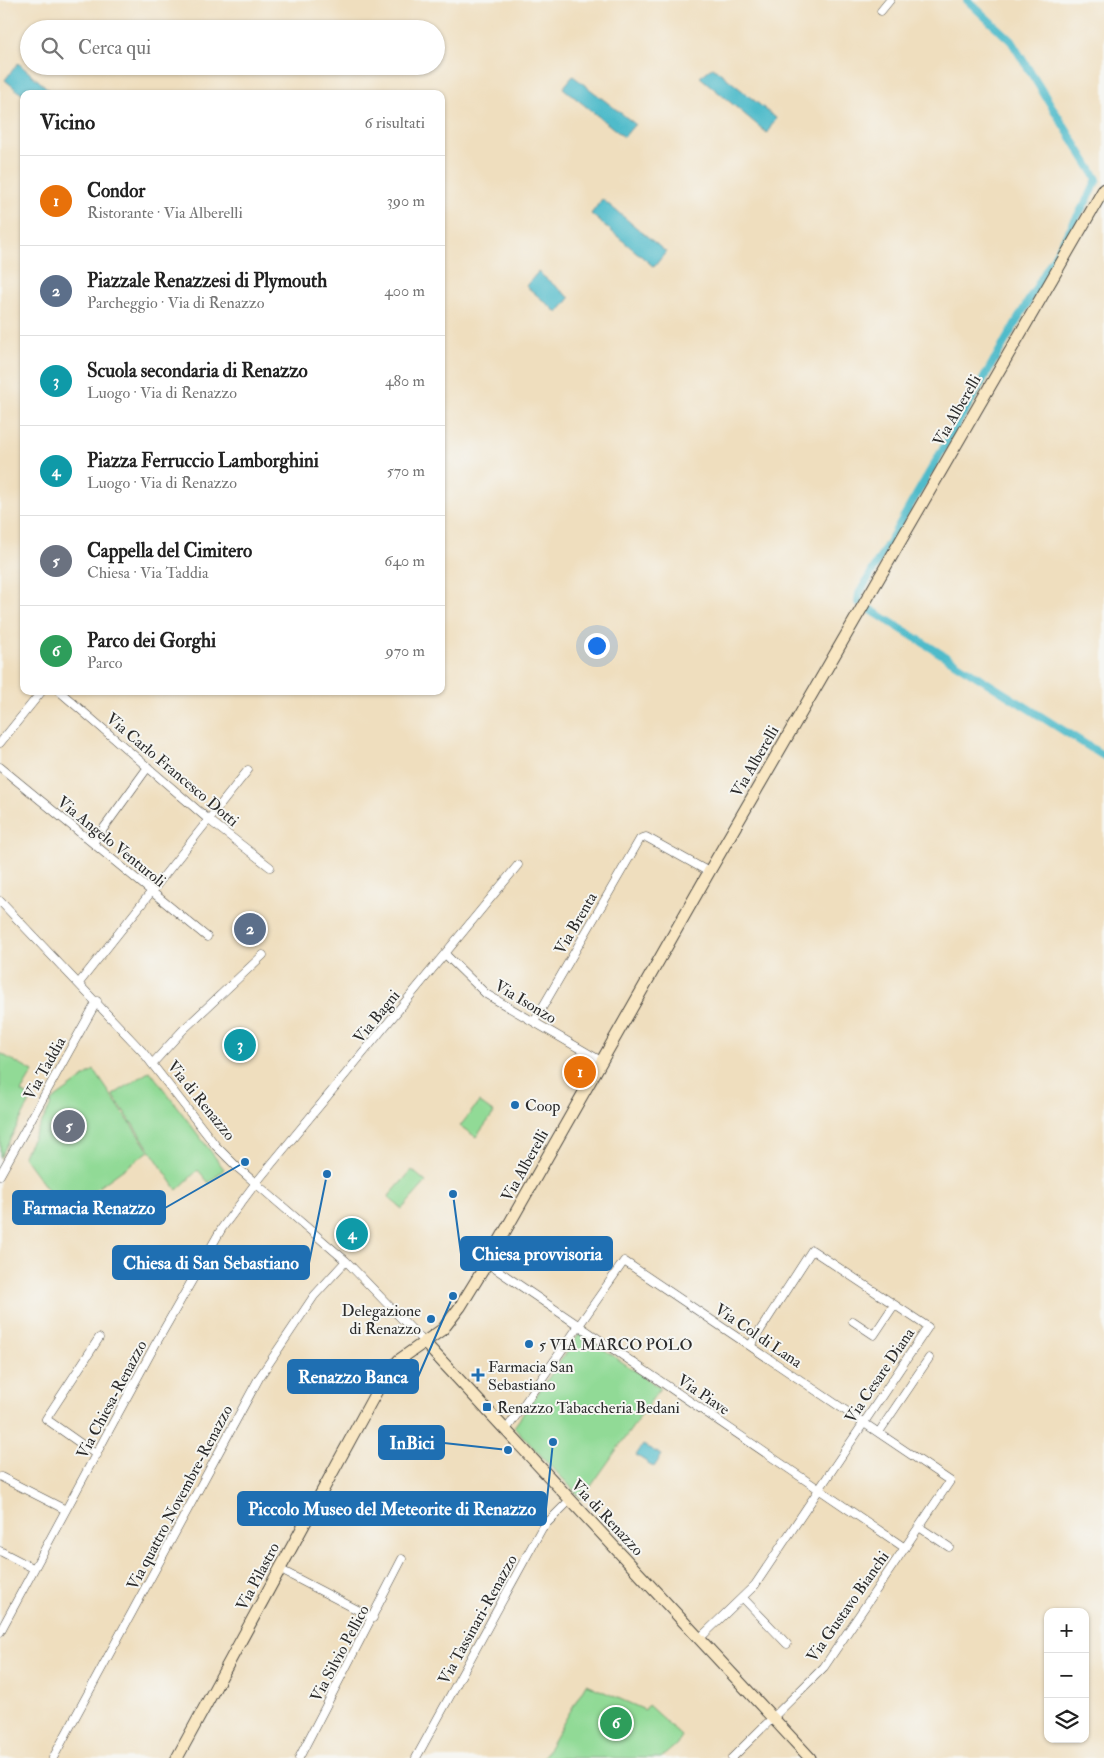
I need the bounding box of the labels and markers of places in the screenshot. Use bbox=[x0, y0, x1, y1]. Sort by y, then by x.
pin: 2 bbox=[234, 910, 266, 948]
pin: 3 bbox=[224, 1026, 256, 1064]
pin: 1 bbox=[564, 1053, 596, 1091]
place label: Coop bbox=[525, 1096, 560, 1117]
marker: Coop bbox=[509, 1099, 521, 1111]
pin: 5 bbox=[53, 1107, 85, 1145]
callout: Farmacia Renazzo bbox=[13, 1191, 165, 1224]
pin: 4 bbox=[336, 1215, 368, 1253]
callout: Chiesa provvisoria bbox=[461, 1237, 612, 1270]
callout: Chiesa di San Sebastiano bbox=[113, 1246, 309, 1279]
place label: Delegazione di Renazzo bbox=[342, 1301, 421, 1339]
marker: Delegazione di Renazzo bbox=[425, 1313, 437, 1325]
place label: 5 VIA MARCO POLO bbox=[539, 1335, 692, 1355]
marker: 5 VIA MARCO POLO bbox=[523, 1338, 535, 1350]
place label: Farmacia San Sebastiano bbox=[488, 1357, 574, 1395]
callout: Renazzo Banca bbox=[288, 1360, 418, 1393]
marker: Farmacia San Sebastiano bbox=[472, 1369, 484, 1381]
place label: Renazzo Tabaccheria Bedani bbox=[497, 1398, 680, 1418]
marker: Renazzo Tabaccheria Bedani bbox=[481, 1401, 493, 1413]
callout: InBici bbox=[379, 1426, 444, 1459]
callout: Piccolo Museo del Meteorite di Renazzo bbox=[238, 1492, 546, 1525]
pin: 6 bbox=[600, 1704, 632, 1742]

